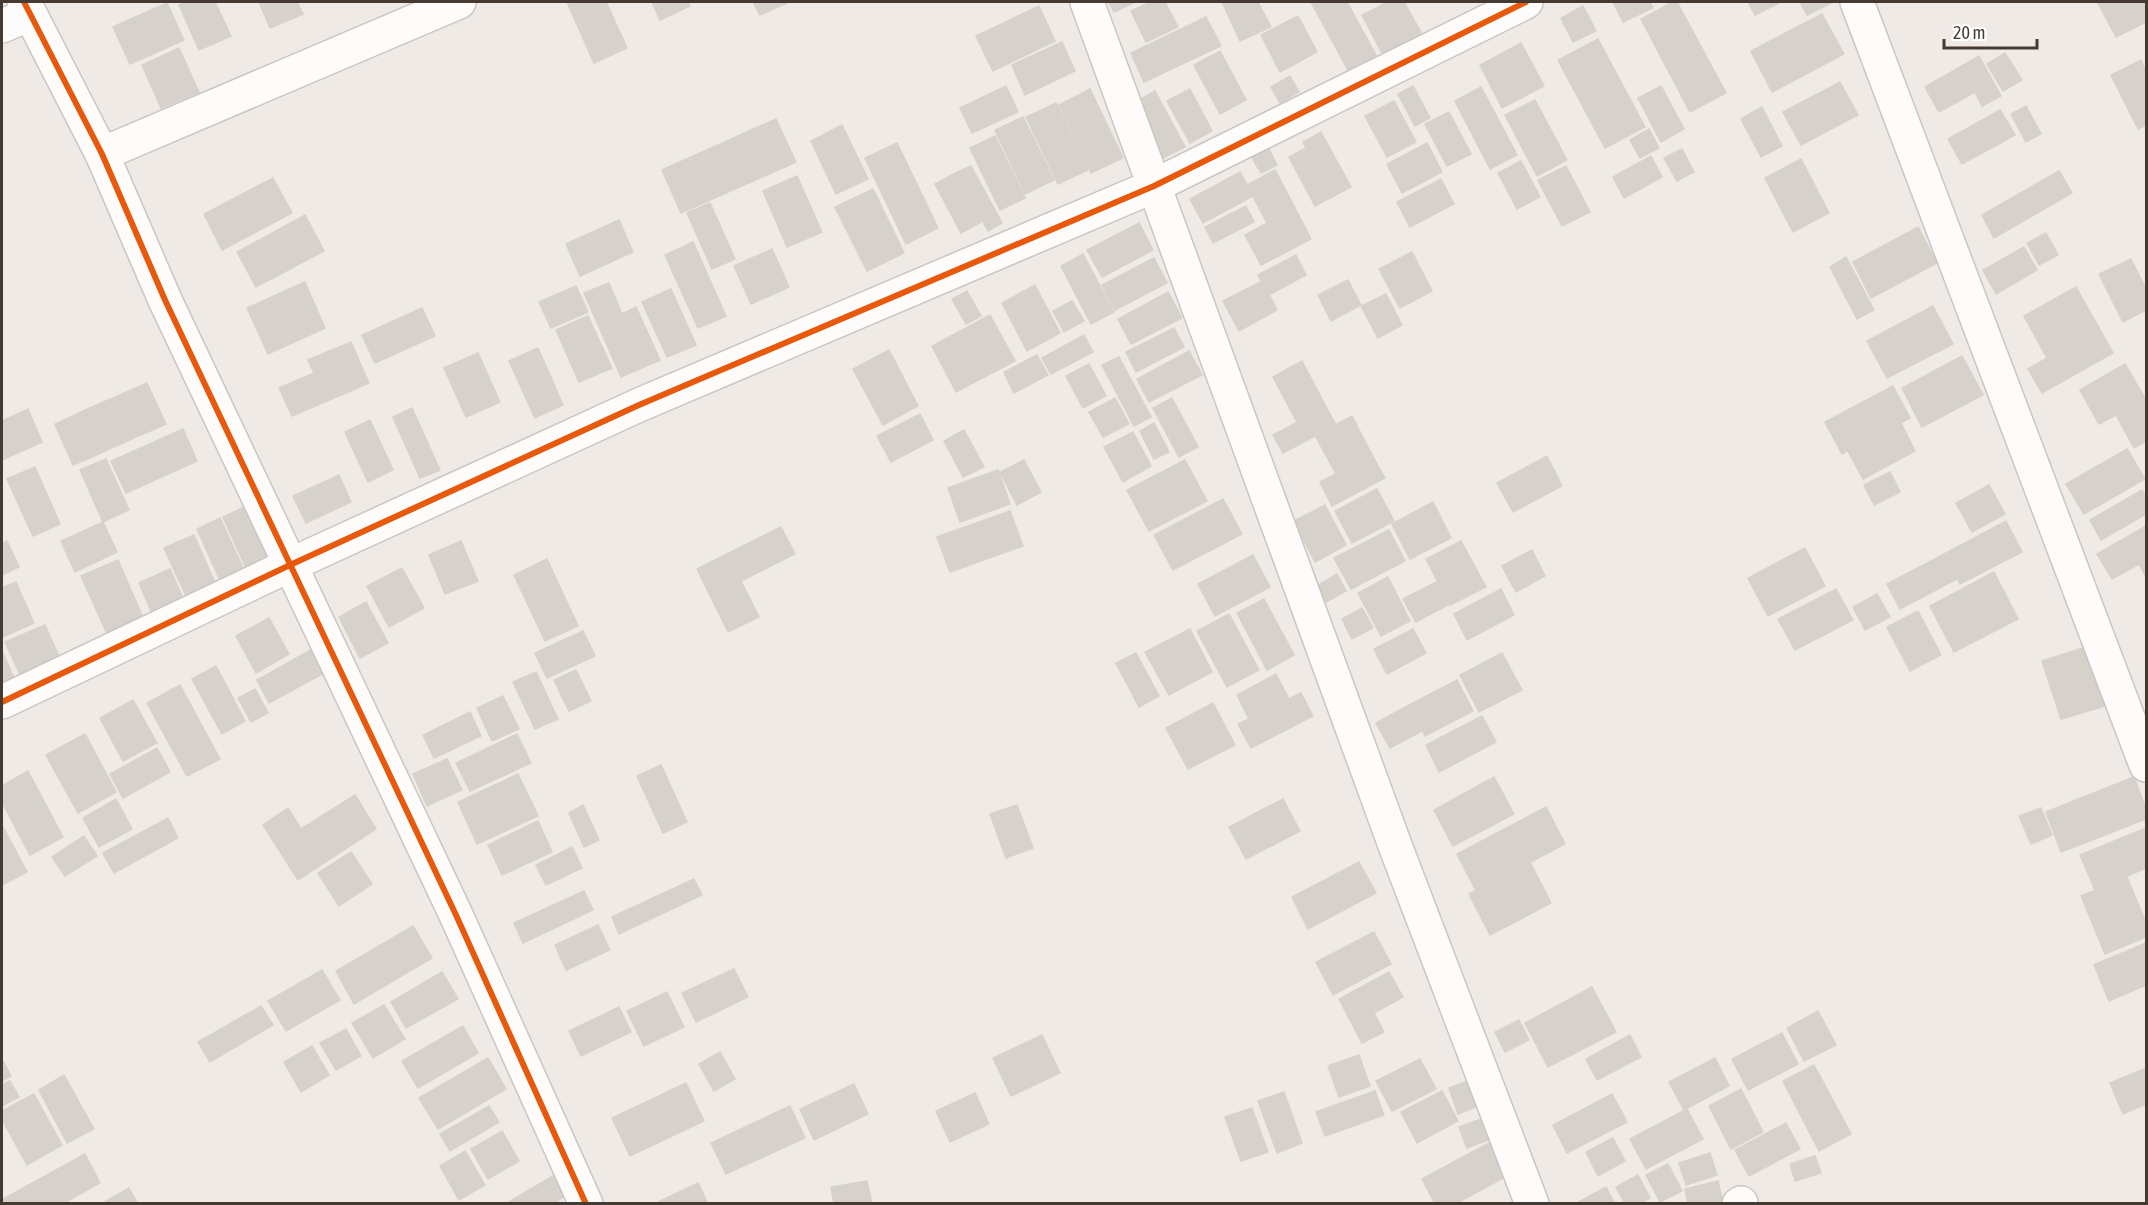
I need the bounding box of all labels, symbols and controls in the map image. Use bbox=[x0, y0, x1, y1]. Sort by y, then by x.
scale bar bbox=[1944, 12, 2037, 50]
text: 20 m bbox=[1953, 22, 1985, 43]

